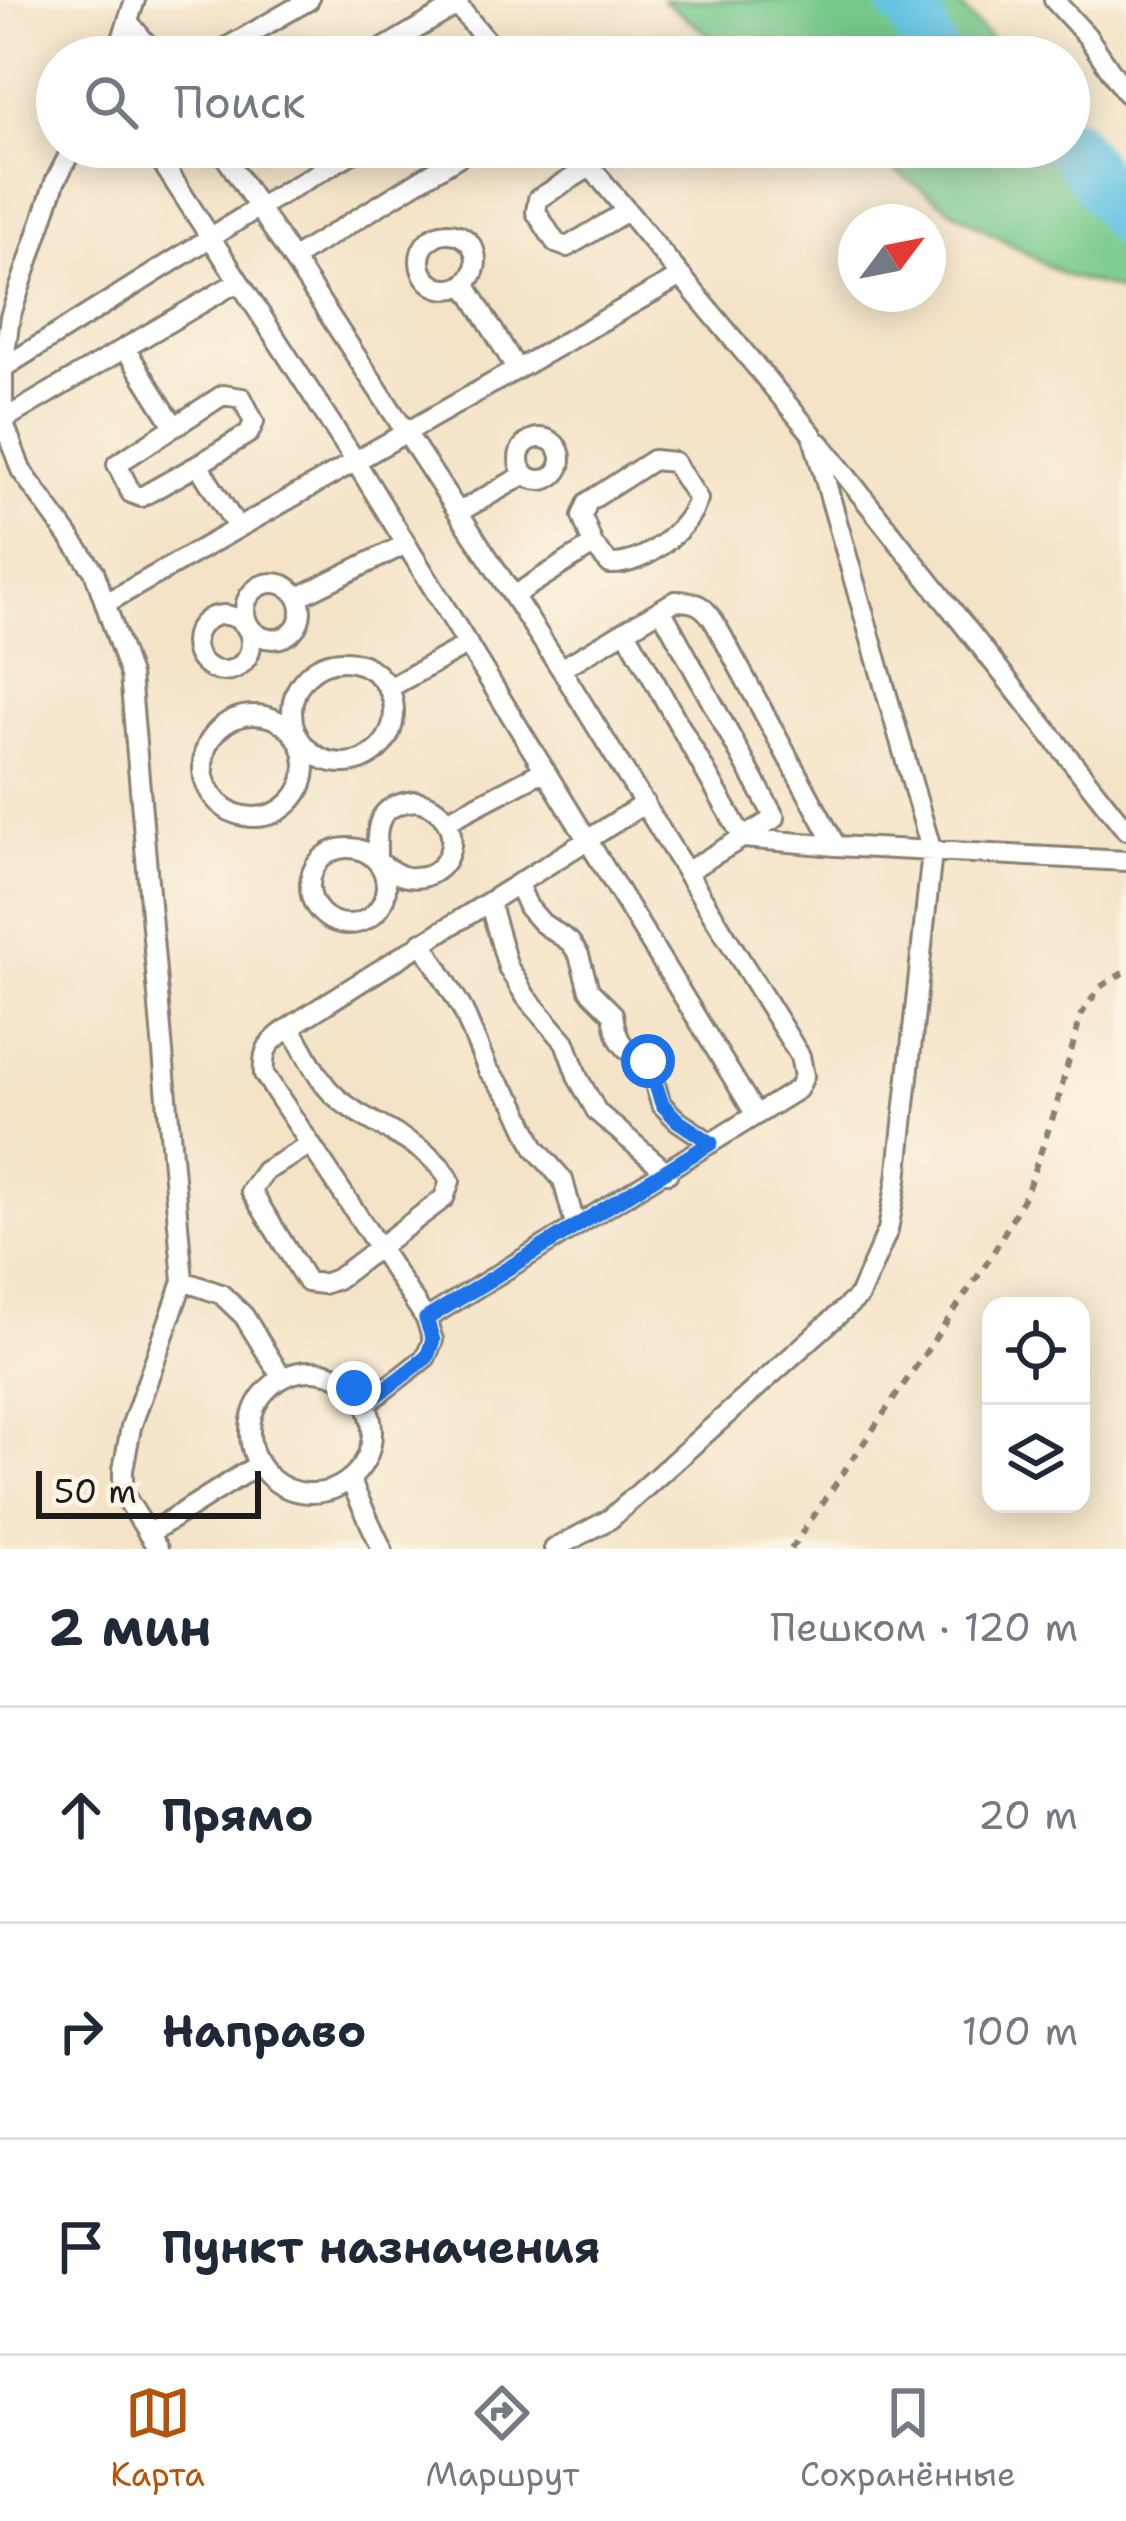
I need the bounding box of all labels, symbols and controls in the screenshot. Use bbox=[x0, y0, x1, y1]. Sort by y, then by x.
search box bbox=[36, 36, 1090, 168]
icon: search bbox=[78, 69, 144, 135]
text: Поиск bbox=[174, 72, 305, 132]
north arrow bbox=[838, 204, 946, 312]
route start bbox=[621, 1034, 675, 1088]
map controls bbox=[982, 1297, 1090, 1513]
button: locate bbox=[982, 1297, 1090, 1405]
route end bbox=[327, 1361, 381, 1415]
button: layers bbox=[982, 1405, 1090, 1513]
scale bar bbox=[36, 1465, 261, 1518]
text: 50 m bbox=[54, 1469, 137, 1514]
text: 2 мин bbox=[48, 1593, 212, 1661]
text: Пешком · 120 m bbox=[770, 1601, 1078, 1653]
icon: ahead bbox=[48, 1782, 114, 1848]
text: Прямо bbox=[162, 1785, 313, 1845]
text: 20 m bbox=[978, 1789, 1078, 1841]
icon: right bbox=[48, 1998, 114, 2064]
text: Направо bbox=[162, 2001, 366, 2061]
text: 100 m bbox=[962, 2005, 1078, 2057]
icon: arrive bbox=[48, 2214, 114, 2280]
text: Пункт назначения bbox=[162, 2217, 601, 2277]
tab: Карта bbox=[110, 2380, 205, 2497]
tab: Маршрут bbox=[425, 2380, 579, 2497]
tab: Сохранённые bbox=[800, 2380, 1016, 2497]

